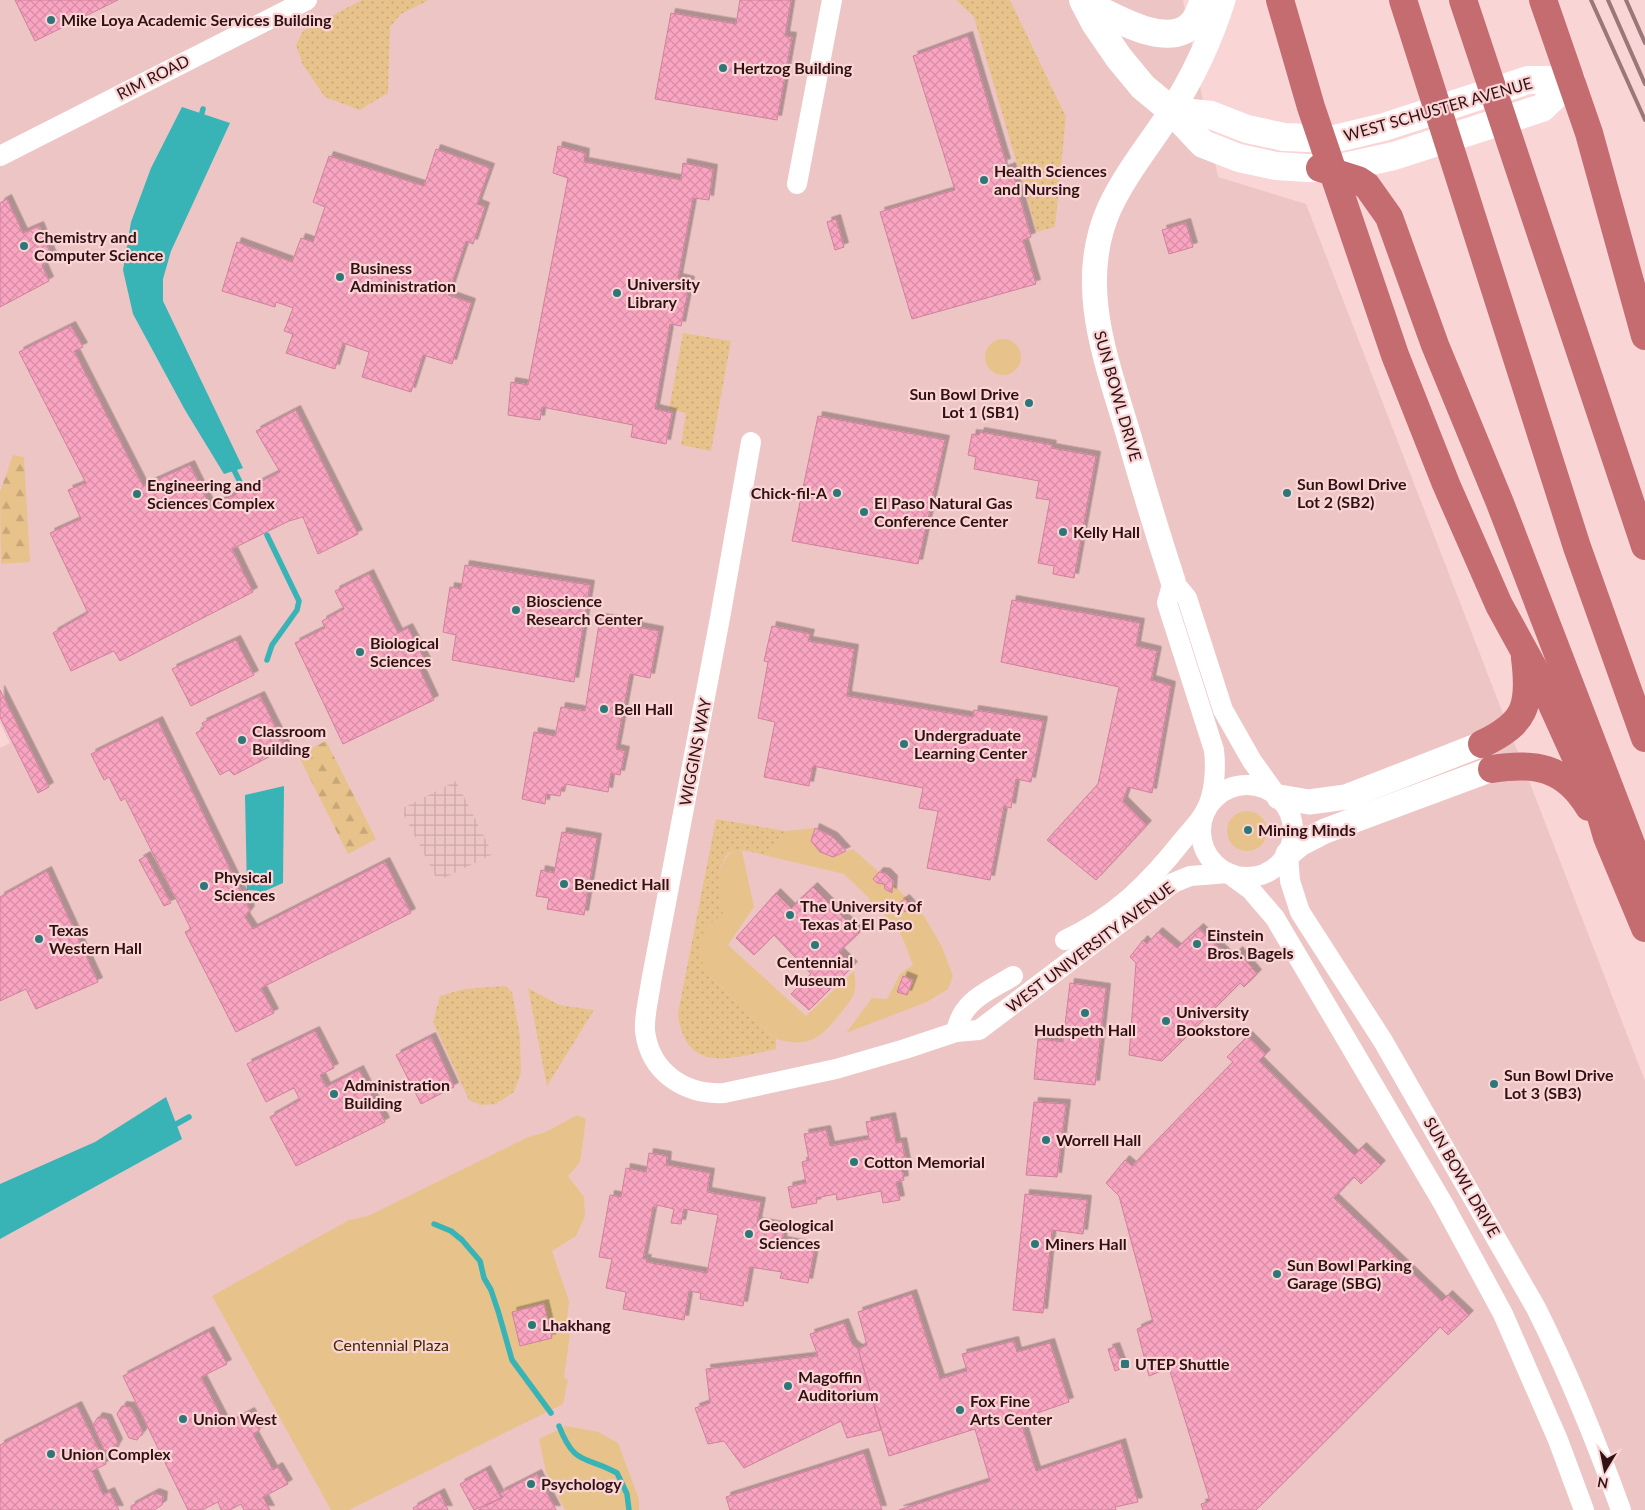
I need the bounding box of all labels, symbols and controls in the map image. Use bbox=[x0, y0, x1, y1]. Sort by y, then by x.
place label: Mike Loya Academic Services Building bbox=[61, 10, 332, 29]
marker: Mike Loya Academic Services Building bbox=[45, 14, 57, 26]
street label: RIM ROAD bbox=[113, 50, 192, 103]
place label: Hertzog Building bbox=[733, 58, 853, 77]
marker: Hertzog Building bbox=[717, 62, 729, 74]
street label: WEST SCHUSTER AVENUE bbox=[1341, 72, 1534, 145]
place label: Health Sciences and Nursing bbox=[994, 161, 1107, 198]
marker: Health Sciences and Nursing bbox=[978, 174, 990, 186]
place label: Chemistry and Computer Science bbox=[34, 227, 164, 264]
marker: Chemistry and Computer Science bbox=[18, 240, 30, 252]
place label: Business Administration bbox=[349, 258, 456, 295]
marker: Business Administration bbox=[334, 271, 346, 283]
place label: University Library bbox=[627, 274, 700, 311]
marker: University Library bbox=[611, 287, 623, 299]
street label: SUN BOWL DRIVE bbox=[1091, 328, 1146, 463]
place label: Sun Bowl Drive Lot 1 (SB1) bbox=[909, 384, 1019, 421]
marker: Sun Bowl Drive Lot 1 (SB1) bbox=[1023, 397, 1035, 409]
place label: Sun Bowl Drive Lot 2 (SB2) bbox=[1297, 474, 1407, 511]
place label: Engineering and Sciences Complex bbox=[147, 475, 276, 512]
place label: Chick-fil-A bbox=[751, 483, 828, 502]
marker: Chick-fil-A bbox=[831, 487, 843, 499]
marker: Sun Bowl Drive Lot 2 (SB2) bbox=[1281, 487, 1293, 499]
marker: Engineering and Sciences Complex bbox=[131, 488, 143, 500]
place label: El Paso Natural Gas Conference Center bbox=[874, 493, 1013, 530]
marker: El Paso Natural Gas Conference Center bbox=[858, 506, 870, 518]
place label: Kelly Hall bbox=[1073, 522, 1140, 541]
marker: Kelly Hall bbox=[1057, 526, 1069, 538]
place label: Bioscience Research Center bbox=[526, 591, 643, 628]
marker: Bioscience Research Center bbox=[510, 604, 522, 616]
place label: Biological Sciences bbox=[370, 633, 439, 670]
marker: Biological Sciences bbox=[354, 646, 366, 658]
street label: WIGGINS WAY bbox=[675, 696, 714, 807]
place label: Bell Hall bbox=[614, 699, 673, 718]
marker: Bell Hall bbox=[598, 703, 610, 715]
place label: Classroom Building bbox=[252, 721, 326, 758]
place label: Undergraduate Learning Center bbox=[914, 725, 1027, 762]
marker: Classroom Building bbox=[236, 734, 248, 746]
marker: Undergraduate Learning Center bbox=[898, 738, 910, 750]
place label: Mining Minds bbox=[1258, 820, 1356, 839]
marker: Mining Minds bbox=[1242, 824, 1254, 836]
place label: Physical Sciences bbox=[214, 867, 275, 904]
place label: Benedict Hall bbox=[574, 874, 669, 893]
street label: WEST UNIVERSITY AVENUE bbox=[1002, 877, 1177, 1016]
marker: Benedict Hall bbox=[558, 878, 570, 890]
marker: Physical Sciences bbox=[198, 880, 210, 892]
place label: The University of Texas at El Paso bbox=[800, 896, 922, 933]
marker: The University of Texas at El Paso bbox=[784, 909, 796, 921]
place label: Texas Western Hall bbox=[49, 920, 142, 957]
place label: Einstein Bros. Bagels bbox=[1207, 925, 1293, 962]
marker: Texas Western Hall bbox=[33, 933, 45, 945]
marker: Einstein Bros. Bagels bbox=[1191, 938, 1203, 950]
marker: Centennial Museum bbox=[809, 939, 821, 951]
place label: Centennial Museum bbox=[777, 952, 853, 989]
place label: University Bookstore bbox=[1176, 1002, 1250, 1039]
marker: Hudspeth Hall bbox=[1079, 1007, 1091, 1019]
marker: University Bookstore bbox=[1160, 1015, 1172, 1027]
place label: Hudspeth Hall bbox=[1034, 1020, 1136, 1039]
place label: Sun Bowl Drive Lot 3 (SB3) bbox=[1504, 1065, 1614, 1102]
place label: Administration Building bbox=[343, 1075, 450, 1112]
marker: Sun Bowl Drive Lot 3 (SB3) bbox=[1488, 1078, 1500, 1090]
marker: Administration Building bbox=[328, 1088, 340, 1100]
street label: SUN BOWL DRIVE bbox=[1420, 1114, 1504, 1240]
place label: Worrell Hall bbox=[1056, 1130, 1141, 1149]
marker: Worrell Hall bbox=[1040, 1134, 1052, 1146]
place label: Cotton Memorial bbox=[864, 1152, 985, 1171]
marker: Cotton Memorial bbox=[848, 1156, 860, 1168]
place label: Geological Sciences bbox=[759, 1215, 834, 1252]
marker: Geological Sciences bbox=[743, 1228, 755, 1240]
place label: Miners Hall bbox=[1045, 1234, 1127, 1253]
marker: Miners Hall bbox=[1029, 1238, 1041, 1250]
place label: Sun Bowl Parking Garage (SBG) bbox=[1287, 1255, 1412, 1292]
marker: Sun Bowl Parking Garage (SBG) bbox=[1271, 1268, 1283, 1280]
place label: Lhakhang bbox=[542, 1315, 611, 1334]
marker: Lhakhang bbox=[526, 1319, 538, 1331]
park label: Centennial Plaza bbox=[333, 1335, 449, 1354]
place label: UTEP Shuttle bbox=[1135, 1354, 1230, 1373]
marker: UTEP Shuttle bbox=[1119, 1358, 1131, 1370]
place label: Magoffin Auditorium bbox=[797, 1367, 879, 1404]
marker: Magoffin Auditorium bbox=[782, 1380, 794, 1392]
place label: Fox Fine Arts Center bbox=[969, 1391, 1052, 1428]
marker: Fox Fine Arts Center bbox=[954, 1404, 966, 1416]
place label: Union West bbox=[193, 1409, 277, 1428]
marker: Union West bbox=[177, 1413, 189, 1425]
place label: Union Complex bbox=[61, 1444, 171, 1463]
north arrow bbox=[1580, 1445, 1630, 1495]
marker: Union Complex bbox=[45, 1448, 57, 1460]
place label: Psychology bbox=[541, 1474, 622, 1493]
text: N bbox=[1596, 1474, 1609, 1493]
marker: Psychology bbox=[525, 1478, 537, 1490]

